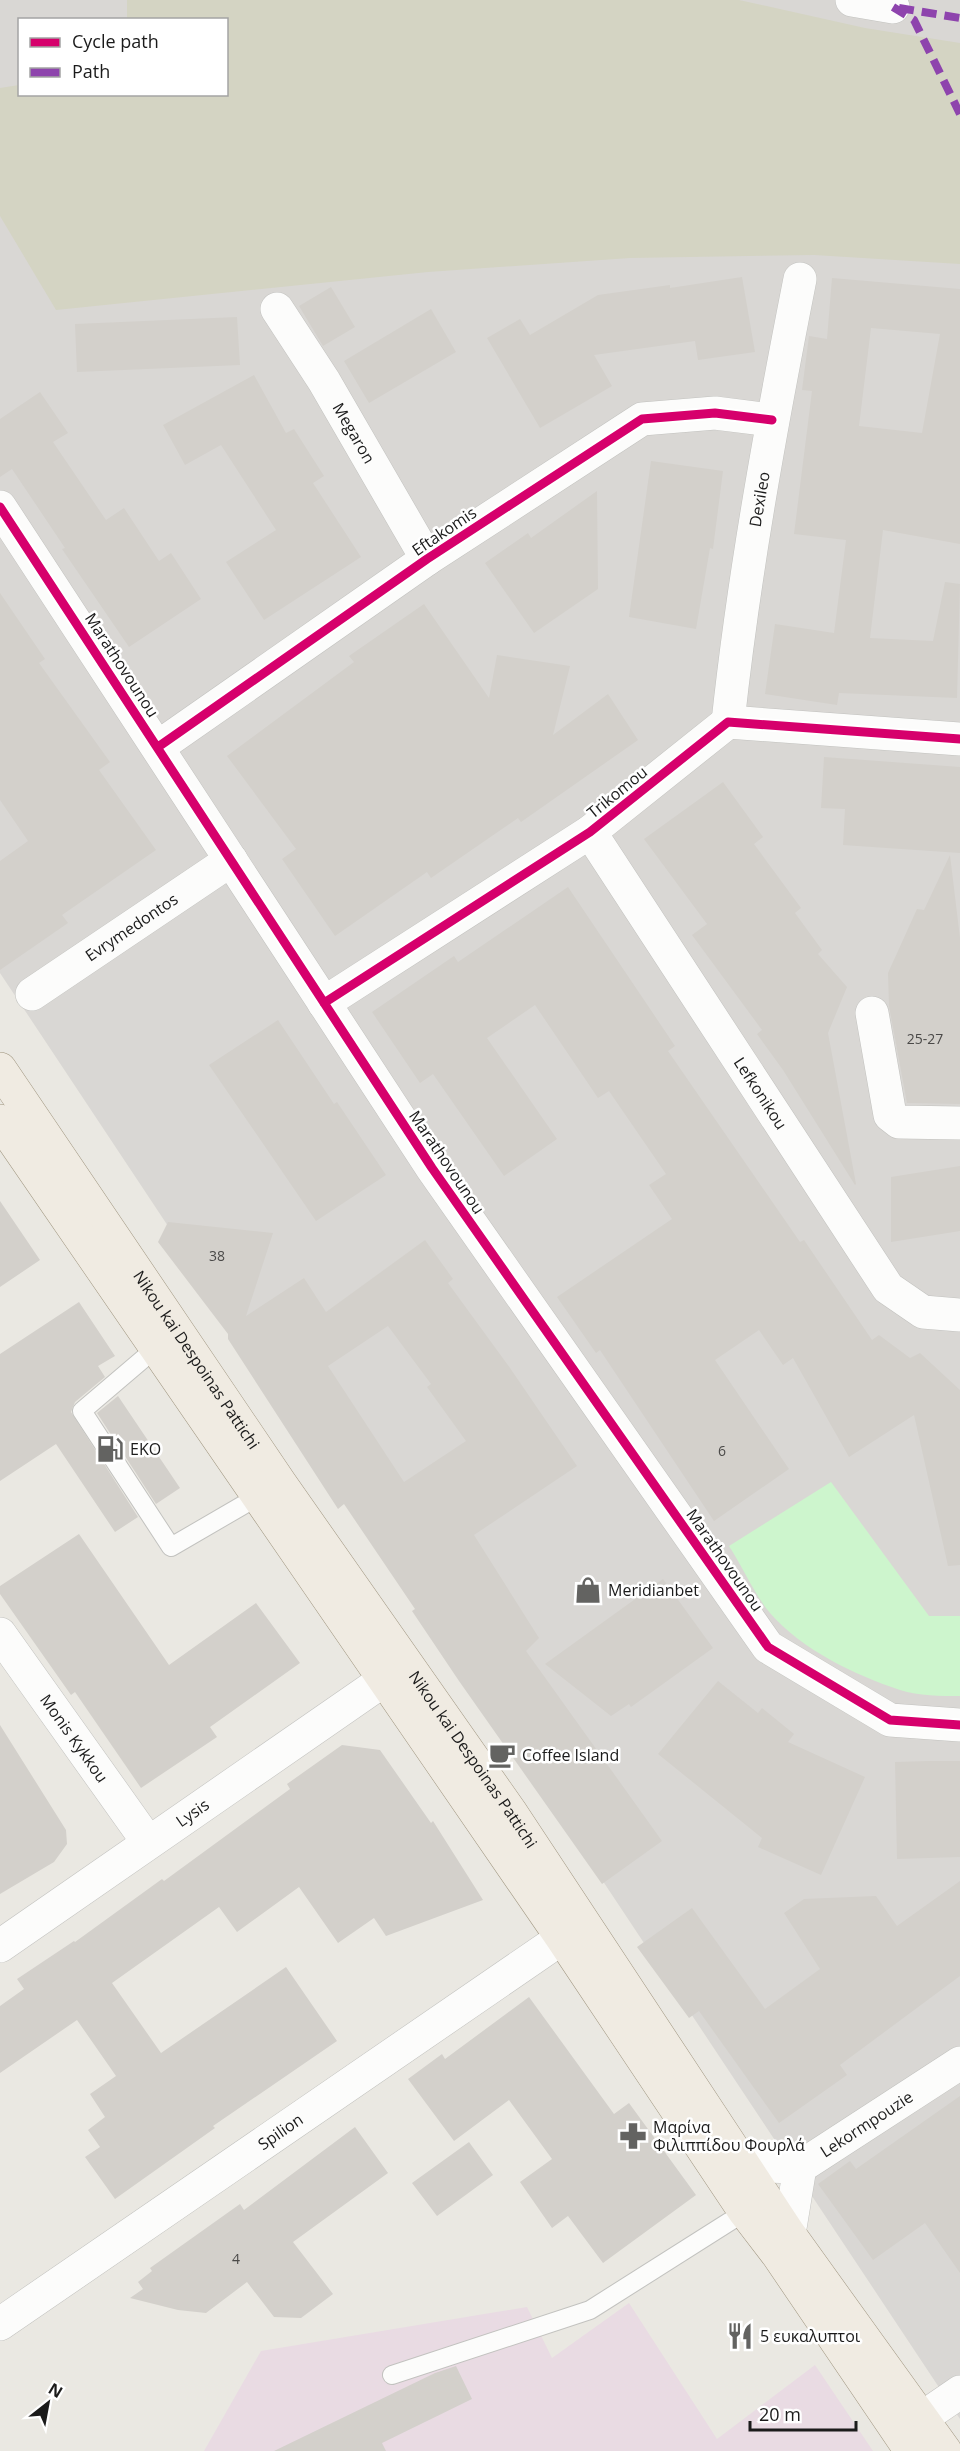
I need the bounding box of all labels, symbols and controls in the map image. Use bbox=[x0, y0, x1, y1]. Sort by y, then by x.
legend bbox=[18, 18, 228, 96]
text: Cycle path bbox=[72, 29, 159, 53]
text: Path bbox=[72, 59, 110, 83]
street label: Megaron bbox=[328, 398, 380, 467]
street label: Dexileo bbox=[744, 470, 775, 528]
street label: Eftakomis bbox=[407, 501, 481, 561]
street label: Marathovounou bbox=[80, 608, 164, 722]
street label: Trikomou bbox=[582, 761, 652, 823]
street label: Evrymedontos bbox=[81, 888, 182, 966]
house number: 25-27 bbox=[907, 1029, 943, 1048]
street label: Lefkonikou bbox=[729, 1053, 792, 1134]
street label: Marathovounou bbox=[404, 1106, 490, 1218]
house number: 38 bbox=[209, 1246, 225, 1265]
street label: Nikou kai Despoinas Pattichi bbox=[128, 1266, 265, 1453]
fuel station icon: EKO bbox=[95, 1434, 125, 1464]
place label: EKO bbox=[130, 1438, 161, 1460]
house number: 6 bbox=[718, 1441, 726, 1460]
street label: Marathovounou bbox=[681, 1504, 769, 1616]
shop icon: Meridianbet bbox=[573, 1575, 603, 1605]
place label: Meridianbet bbox=[608, 1579, 699, 1601]
street label: Nikou kai Despoinas Pattichi bbox=[404, 1666, 542, 1852]
street label: Monis Kykkou bbox=[35, 1690, 113, 1787]
cafe icon: Coffee Island bbox=[487, 1740, 517, 1770]
place label: Coffee Island bbox=[522, 1744, 619, 1766]
street label: Lysis bbox=[171, 1794, 213, 1832]
street label: Lekormpouzie bbox=[816, 2086, 917, 2162]
street label: Spilion bbox=[253, 2108, 307, 2155]
place label: Μαρίνα Φιλιππίδου Φουρλά bbox=[653, 2116, 805, 2156]
pharmacy icon: Μαρίνα Φιλιππίδου Φουρλά bbox=[618, 2121, 648, 2151]
house number: 4 bbox=[232, 2249, 240, 2268]
restaurant icon: 5 ευκαλυπτοι bbox=[725, 2321, 755, 2351]
place label: 5 ευκαλυπτοι bbox=[760, 2325, 861, 2347]
north arrow bbox=[18, 2373, 78, 2433]
text: N bbox=[44, 2377, 67, 2403]
scale bar bbox=[750, 2394, 856, 2432]
text: 20 m bbox=[759, 2402, 801, 2426]

